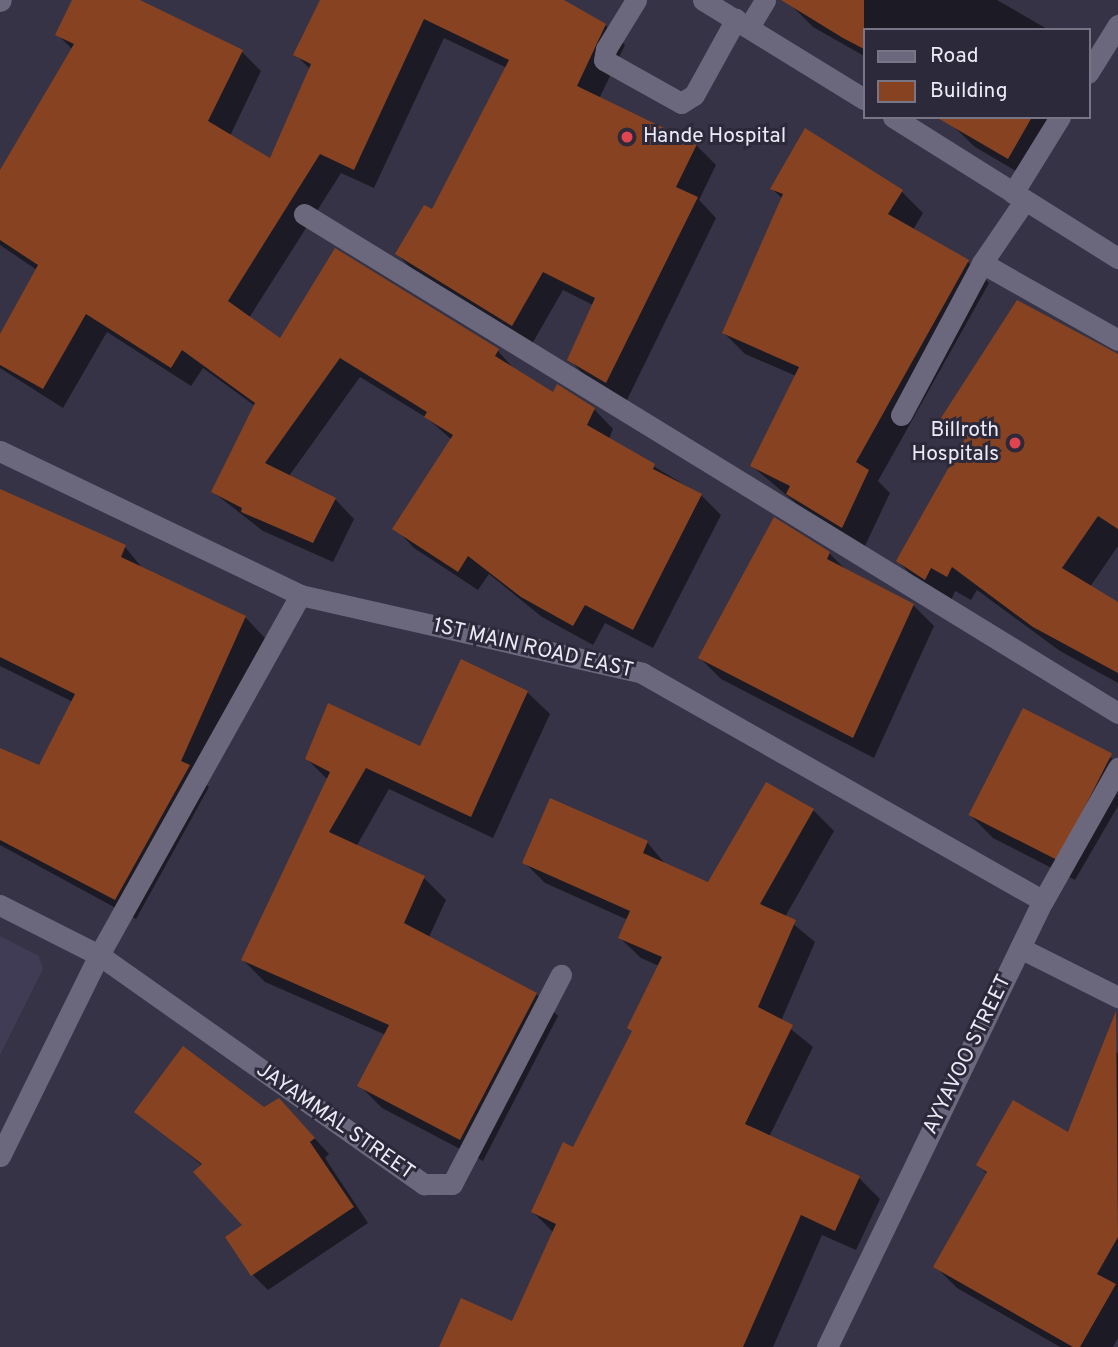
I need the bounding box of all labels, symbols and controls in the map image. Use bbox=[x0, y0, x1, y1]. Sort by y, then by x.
legend bbox=[862, 28, 1090, 119]
text: Road bbox=[930, 43, 979, 70]
text: Building bbox=[930, 78, 1008, 105]
place label: Hande Hospital bbox=[643, 124, 786, 150]
marker: Hande Hospital bbox=[617, 127, 637, 147]
place label: Billroth Hospitals bbox=[912, 418, 999, 468]
marker: Billroth Hospitals bbox=[1005, 433, 1025, 453]
street label: 1ST MAIN ROAD EAST bbox=[430, 614, 636, 684]
street label: AYYAVOO STREET bbox=[918, 971, 1018, 1139]
street label: JAYAMMAL STREET bbox=[251, 1058, 419, 1186]

